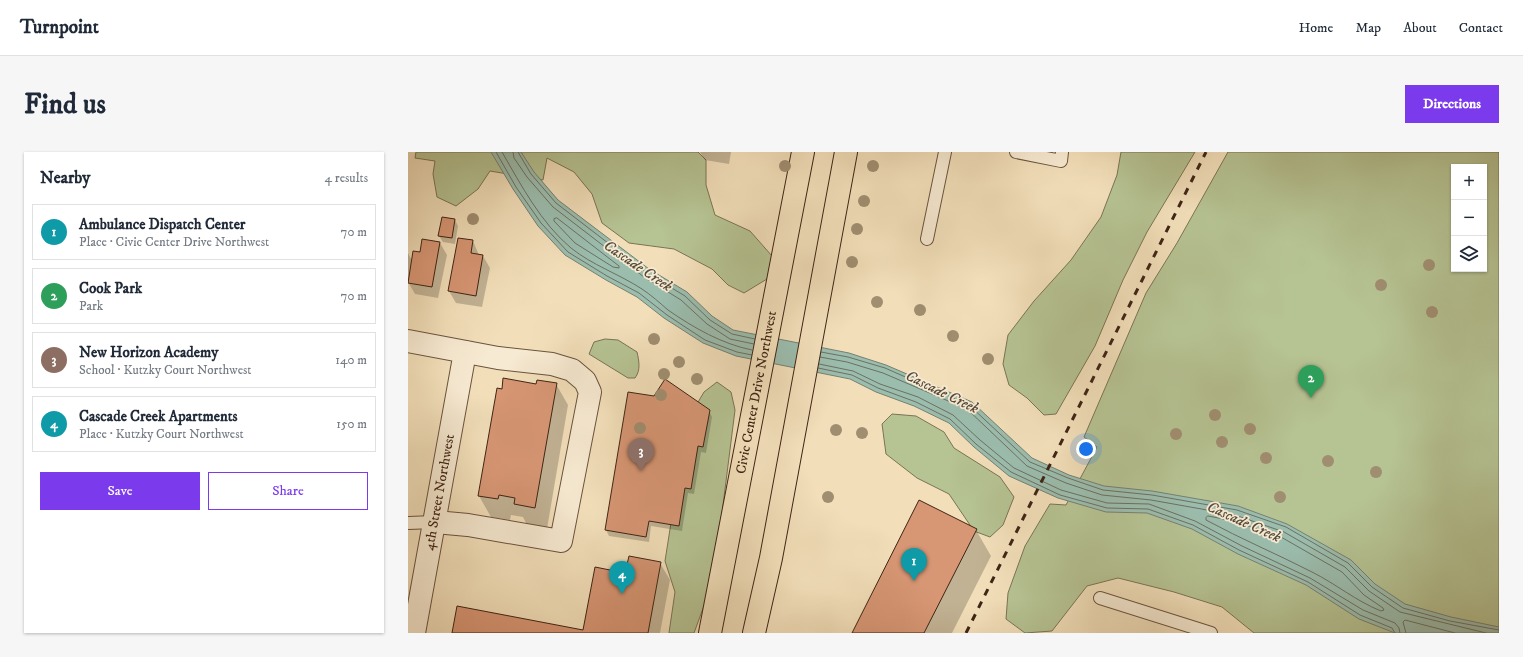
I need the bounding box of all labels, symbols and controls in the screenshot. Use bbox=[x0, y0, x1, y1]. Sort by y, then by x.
text: Turnpoint bbox=[20, 16, 99, 39]
text: Home bbox=[1299, 19, 1333, 37]
text: Map bbox=[1355, 19, 1381, 37]
text: About bbox=[1403, 19, 1437, 37]
text: Contact bbox=[1459, 19, 1503, 37]
button: Directions bbox=[1405, 85, 1499, 123]
text: Find us bbox=[24, 87, 106, 122]
map controls bbox=[1451, 164, 1487, 272]
button: + bbox=[1451, 164, 1487, 200]
text: Nearby bbox=[40, 167, 90, 189]
text: 4 results bbox=[325, 170, 368, 186]
button: − bbox=[1451, 200, 1487, 236]
text: Ambulance Dispatch Center bbox=[79, 215, 245, 234]
text: 1 bbox=[52, 224, 56, 240]
text: 70 m bbox=[341, 224, 367, 240]
text: Place · Civic Center Drive Northwest bbox=[79, 234, 269, 250]
water label: Cascade Creek bbox=[600, 236, 677, 296]
button: layers bbox=[1451, 236, 1487, 272]
text: Cook Park bbox=[79, 279, 142, 298]
text: 2 bbox=[51, 288, 57, 304]
text: 70 m bbox=[341, 288, 367, 304]
text: Park bbox=[79, 298, 103, 314]
street label: Civic Center Drive Northwest bbox=[732, 309, 781, 475]
text: New Horizon Academy bbox=[79, 343, 218, 362]
text: 3 bbox=[52, 352, 56, 368]
text: 140 m bbox=[335, 352, 367, 368]
text: School · Kutzky Court Northwest bbox=[79, 362, 252, 378]
pin: 2 bbox=[1298, 365, 1324, 398]
water label: Cascade Creek bbox=[902, 366, 982, 418]
text: Cascade Creek Apartments bbox=[79, 407, 238, 426]
text: 4 bbox=[50, 416, 58, 432]
text: 150 m bbox=[336, 416, 367, 432]
text: Place · Kutzky Court Northwest bbox=[79, 426, 244, 442]
street label: 4th Street Northwest bbox=[420, 432, 459, 552]
pin: 3 bbox=[628, 438, 654, 471]
your location bbox=[1076, 439, 1096, 459]
button: Save bbox=[40, 472, 200, 510]
button: Share bbox=[208, 472, 368, 510]
water label: Cascade Creek bbox=[1204, 497, 1285, 547]
pin: 1 bbox=[901, 548, 927, 581]
pin: 4 bbox=[609, 561, 635, 594]

